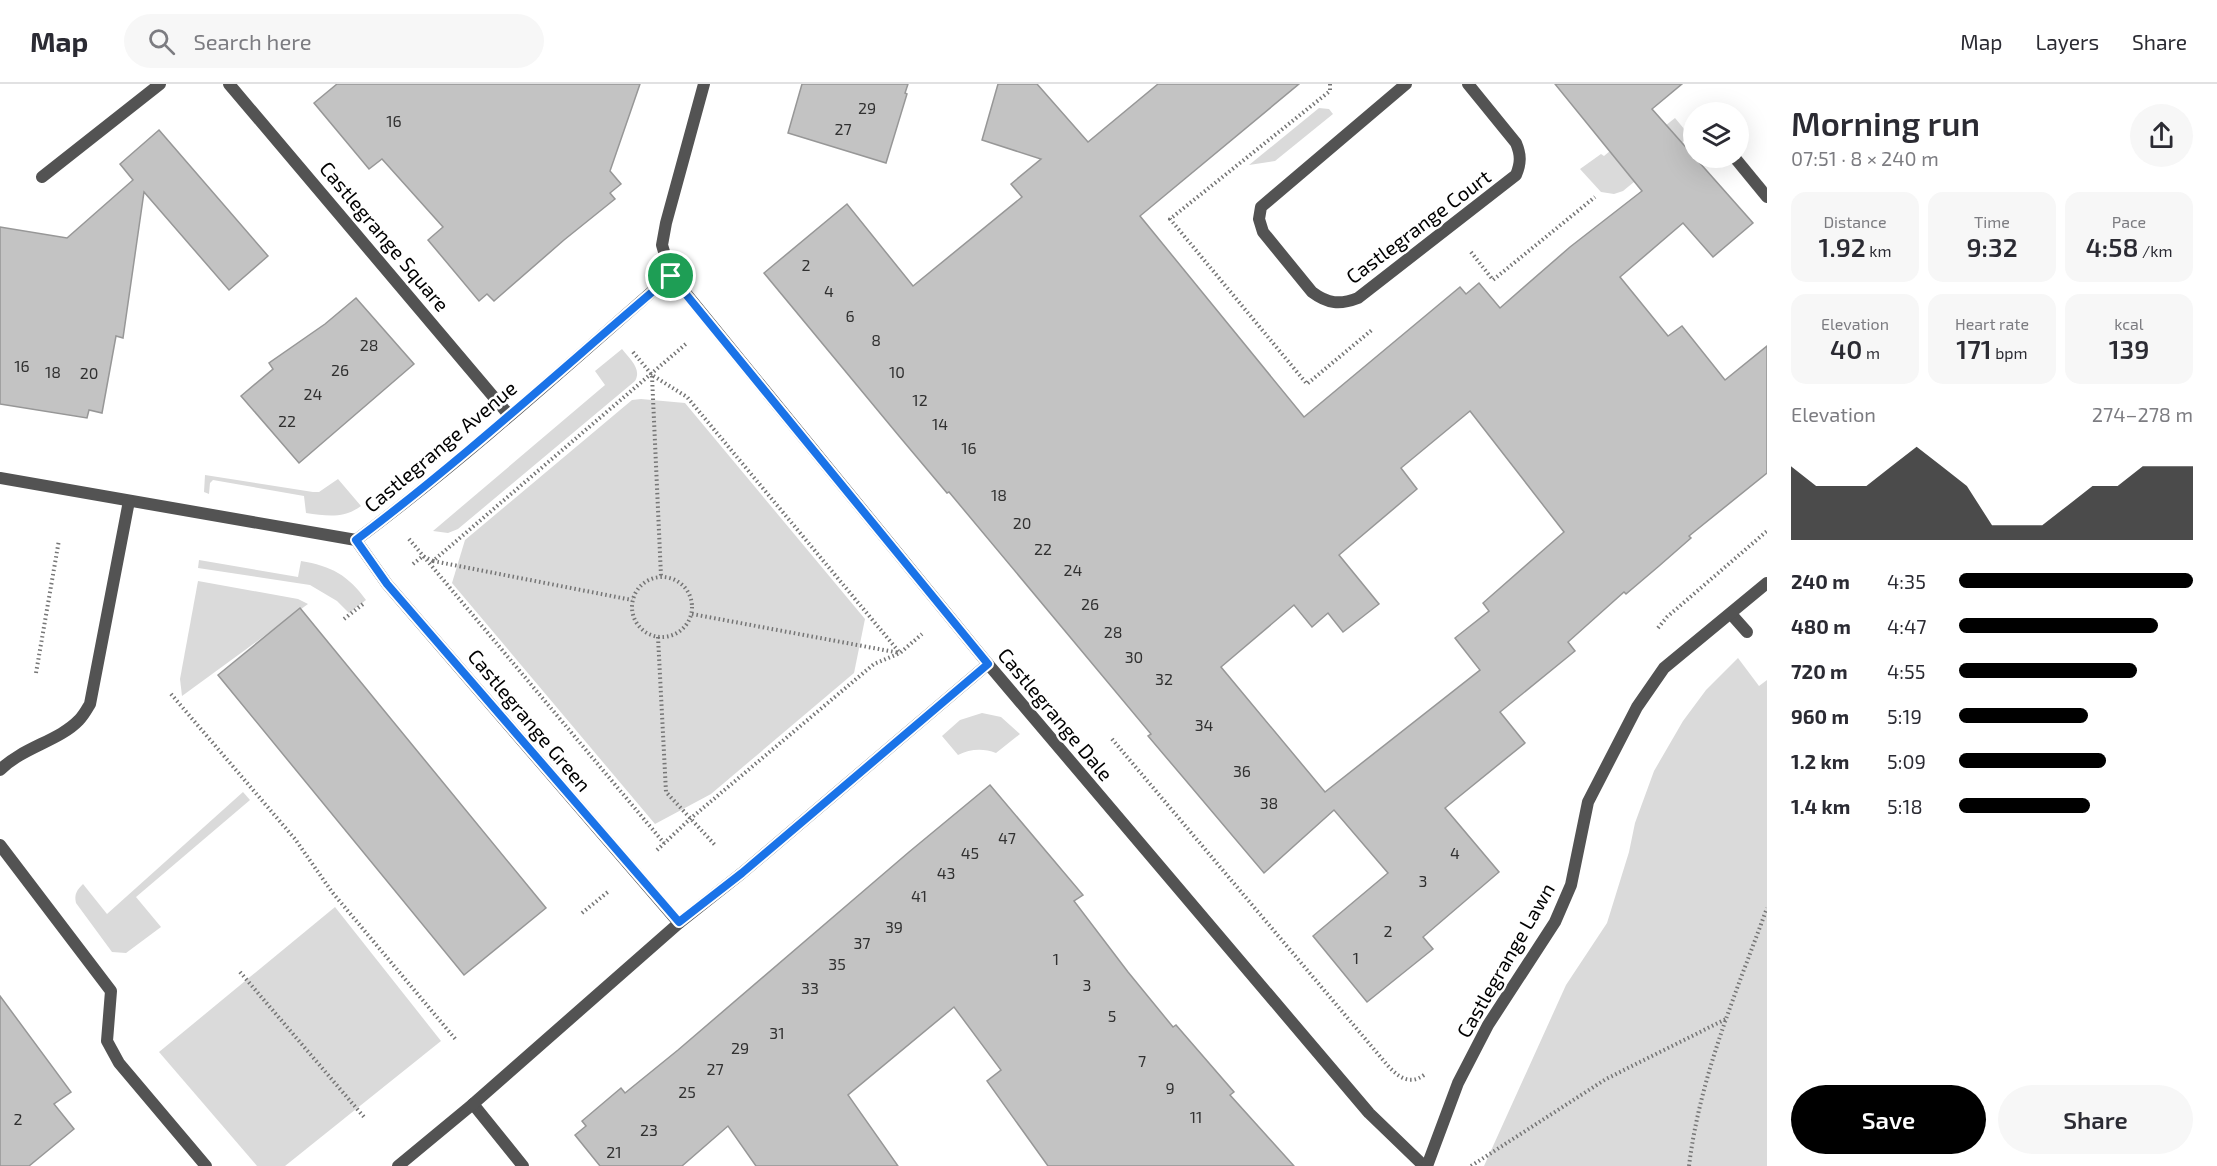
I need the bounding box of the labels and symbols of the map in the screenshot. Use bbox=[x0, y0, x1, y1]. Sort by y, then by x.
house number: 29 bbox=[858, 98, 876, 117]
house number: 16 bbox=[386, 111, 402, 130]
house number: 27 bbox=[834, 119, 852, 138]
street label: Castlegrange Square bbox=[315, 156, 455, 316]
street label: Castlegrange Court bbox=[1341, 164, 1495, 288]
pin bbox=[645, 250, 696, 301]
house number: 2 bbox=[802, 255, 811, 274]
house number: 4 bbox=[824, 281, 834, 300]
house number: 6 bbox=[845, 306, 855, 325]
house number: 8 bbox=[871, 330, 881, 349]
house number: 28 bbox=[360, 335, 378, 354]
house number: 16 bbox=[14, 356, 30, 375]
house number: 26 bbox=[331, 360, 349, 379]
house number: 18 bbox=[45, 362, 61, 381]
house number: 10 bbox=[889, 362, 905, 381]
house number: 20 bbox=[80, 363, 98, 382]
street label: Castlegrange Avenue bbox=[359, 375, 521, 517]
house number: 24 bbox=[304, 384, 323, 403]
house number: 12 bbox=[912, 390, 928, 409]
house number: 22 bbox=[278, 411, 296, 430]
house number: 14 bbox=[932, 414, 948, 433]
house number: 16 bbox=[961, 438, 977, 457]
house number: 18 bbox=[991, 485, 1007, 504]
house number: 20 bbox=[1013, 513, 1031, 532]
house number: 22 bbox=[1034, 539, 1052, 558]
house number: 24 bbox=[1064, 560, 1083, 579]
house number: 26 bbox=[1081, 594, 1099, 613]
house number: 28 bbox=[1104, 622, 1122, 641]
street label: Castlegrange Dale bbox=[994, 643, 1118, 785]
street label: Castlegrange Green bbox=[463, 644, 597, 796]
house number: 30 bbox=[1125, 647, 1143, 666]
house number: 32 bbox=[1155, 669, 1173, 688]
house number: 34 bbox=[1195, 715, 1214, 734]
house number: 36 bbox=[1233, 761, 1251, 780]
house number: 38 bbox=[1260, 793, 1278, 812]
house number: 47 bbox=[998, 828, 1016, 847]
house number: 45 bbox=[961, 843, 979, 862]
house number: 4 bbox=[1450, 843, 1460, 862]
house number: 43 bbox=[937, 863, 955, 882]
house number: 3 bbox=[1419, 871, 1427, 890]
street label: Castlegrange Lawn bbox=[1451, 879, 1559, 1041]
house number: 41 bbox=[911, 886, 927, 905]
house number: 39 bbox=[885, 917, 903, 936]
house number: 2 bbox=[1384, 921, 1393, 940]
house number: 37 bbox=[853, 933, 871, 952]
house number: 1 bbox=[1353, 948, 1359, 967]
house number: 1 bbox=[1053, 949, 1059, 968]
house number: 35 bbox=[828, 954, 846, 973]
house number: 3 bbox=[1083, 975, 1091, 994]
house number: 33 bbox=[801, 978, 819, 997]
house number: 5 bbox=[1108, 1006, 1116, 1025]
house number: 31 bbox=[769, 1023, 785, 1042]
house number: 29 bbox=[731, 1038, 749, 1057]
house number: 7 bbox=[1138, 1051, 1146, 1070]
house number: 27 bbox=[706, 1059, 724, 1078]
house number: 9 bbox=[1165, 1078, 1175, 1097]
house number: 25 bbox=[678, 1082, 696, 1101]
house number: 11 bbox=[1190, 1107, 1202, 1126]
house number: 2 bbox=[14, 1109, 23, 1128]
house number: 23 bbox=[640, 1120, 658, 1139]
house number: 21 bbox=[606, 1142, 622, 1161]

